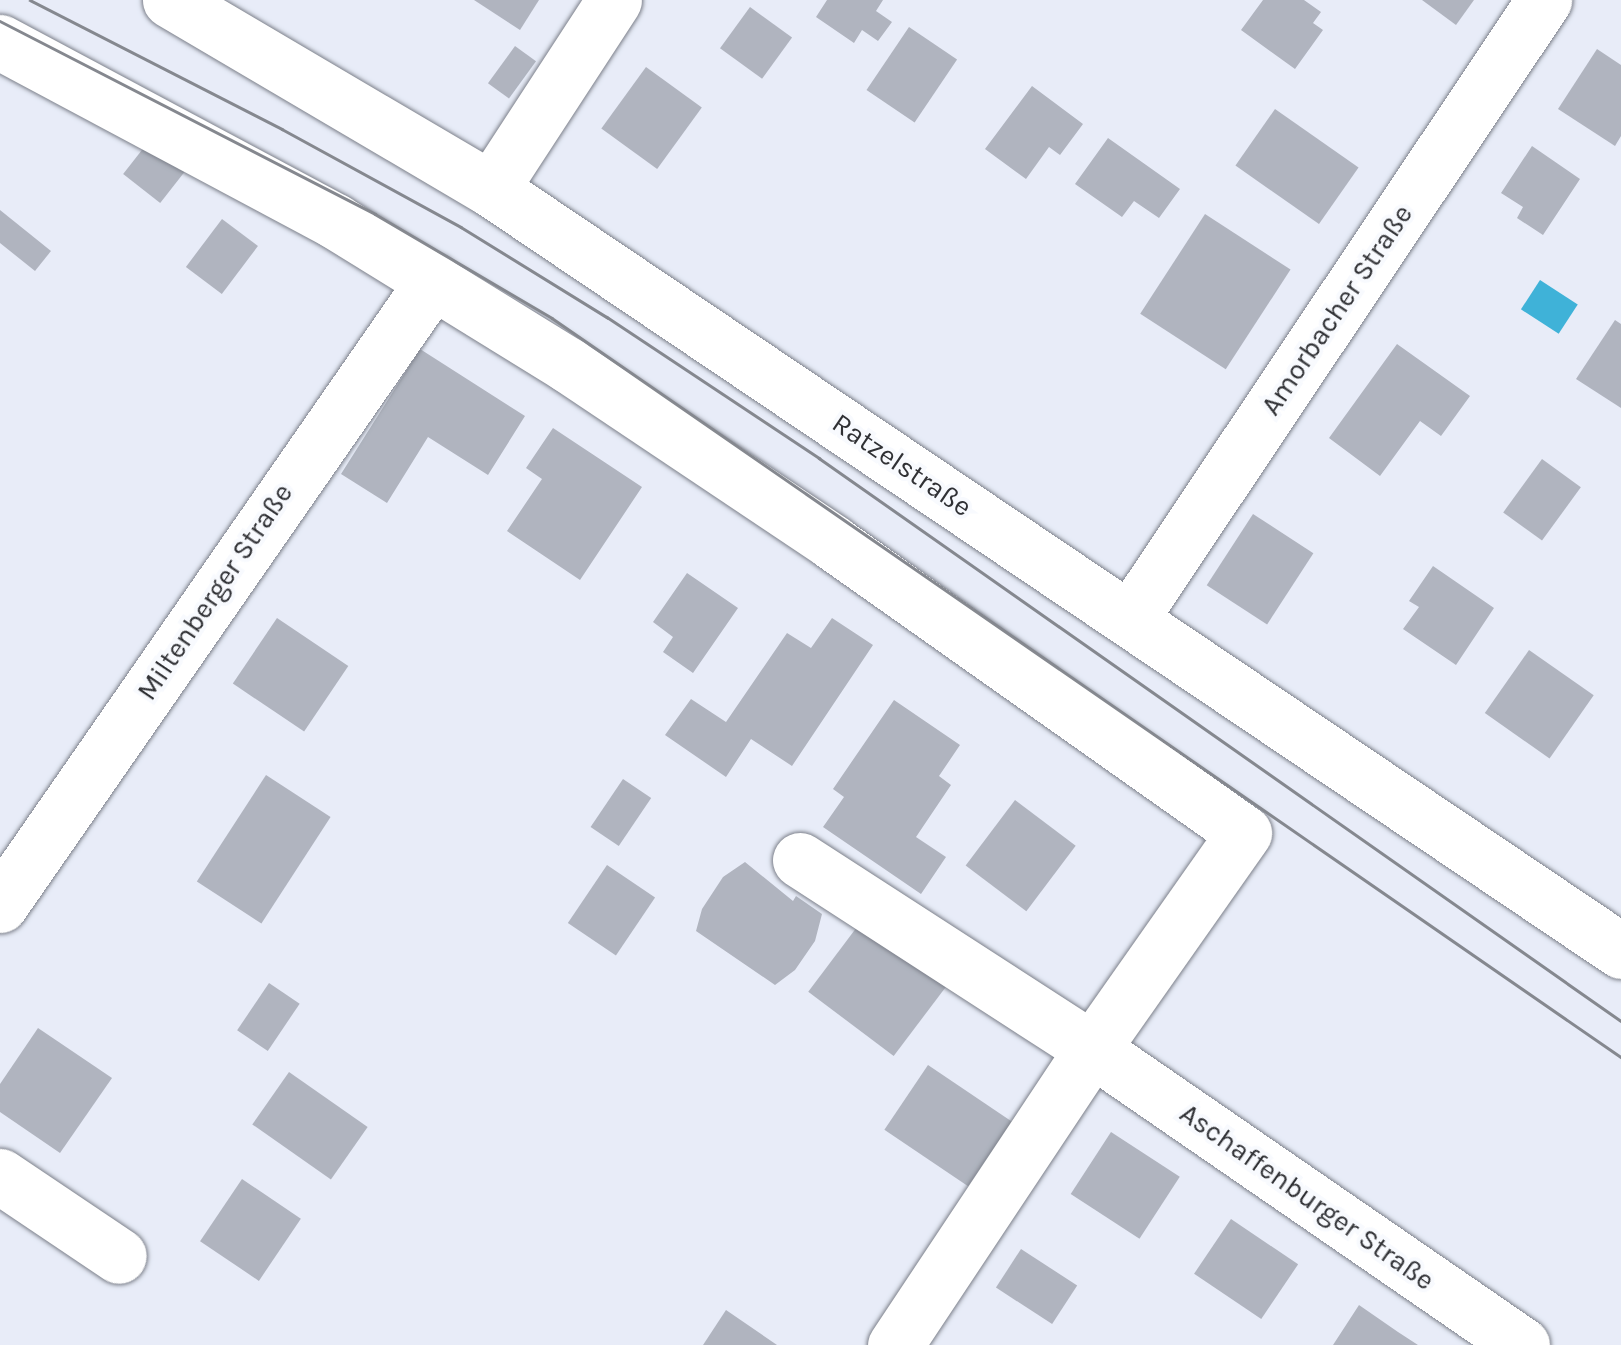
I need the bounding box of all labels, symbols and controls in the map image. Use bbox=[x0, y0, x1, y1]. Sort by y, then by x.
street label: Amorbacher Straße bbox=[1254, 198, 1420, 422]
street label: Ratzelstraße bbox=[826, 406, 978, 524]
street label: Miltenberger Straße bbox=[130, 477, 300, 707]
street label: Aschaffenburger Straße bbox=[1173, 1096, 1441, 1298]

